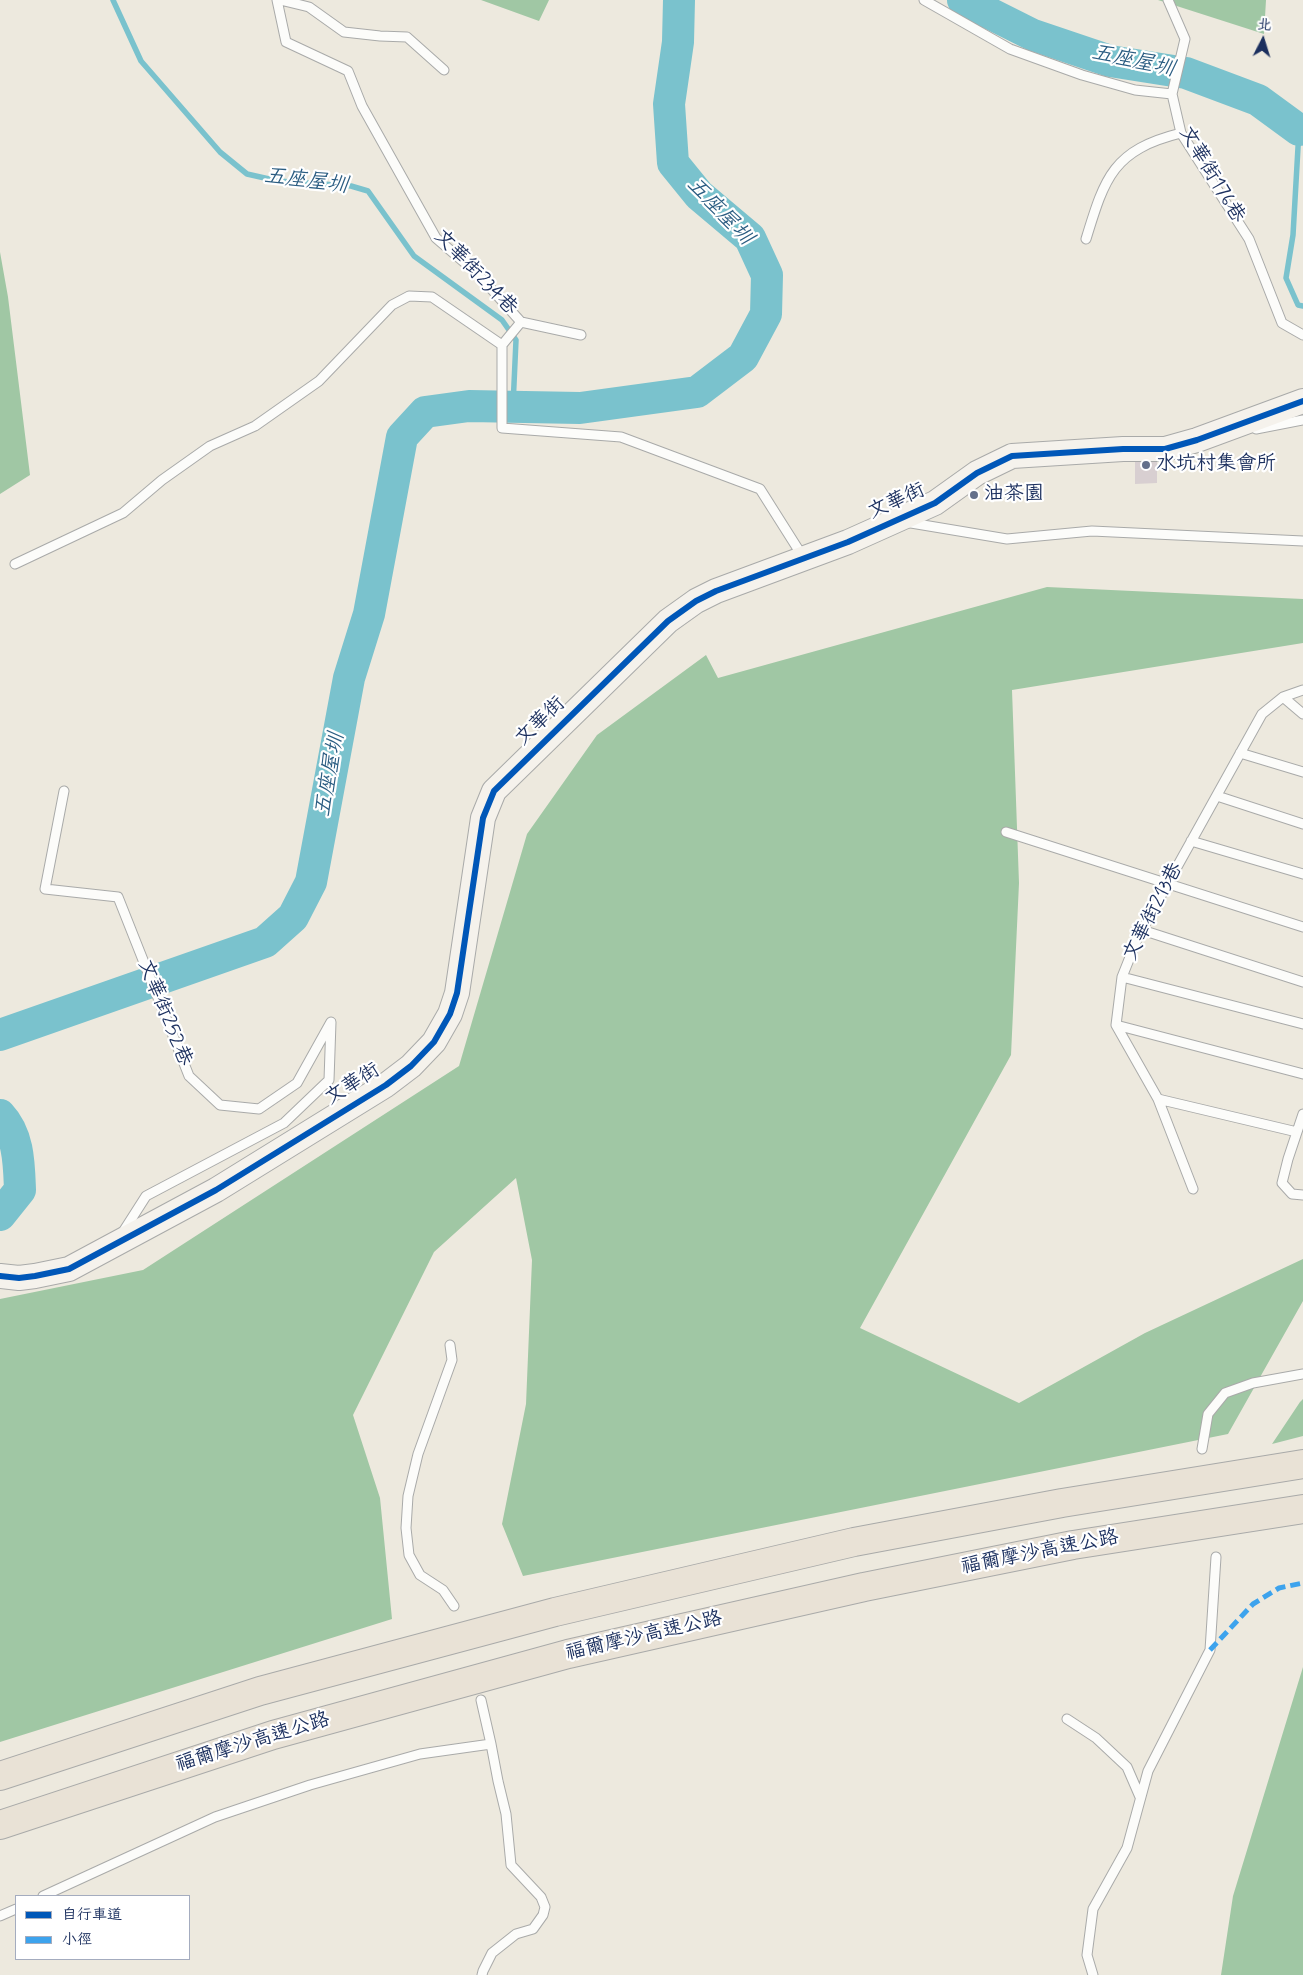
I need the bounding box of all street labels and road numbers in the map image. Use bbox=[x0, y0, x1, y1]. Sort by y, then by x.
street label: 文華街176巷 bbox=[1173, 122, 1249, 228]
street label: 文華街234巷 bbox=[428, 225, 522, 321]
street label: 文華街 bbox=[865, 479, 929, 525]
street label: 文華街 bbox=[511, 693, 571, 751]
street label: 文華街213巷 bbox=[1119, 859, 1189, 965]
street label: 文華街252巷 bbox=[132, 956, 196, 1070]
street label: 文華街 bbox=[321, 1059, 385, 1111]
street label: 福爾摩沙高速公路 bbox=[959, 1526, 1121, 1580]
street label: 福爾摩沙高速公路 bbox=[563, 1607, 725, 1667]
street label: 福爾摩沙高速公路 bbox=[173, 1708, 333, 1778]

